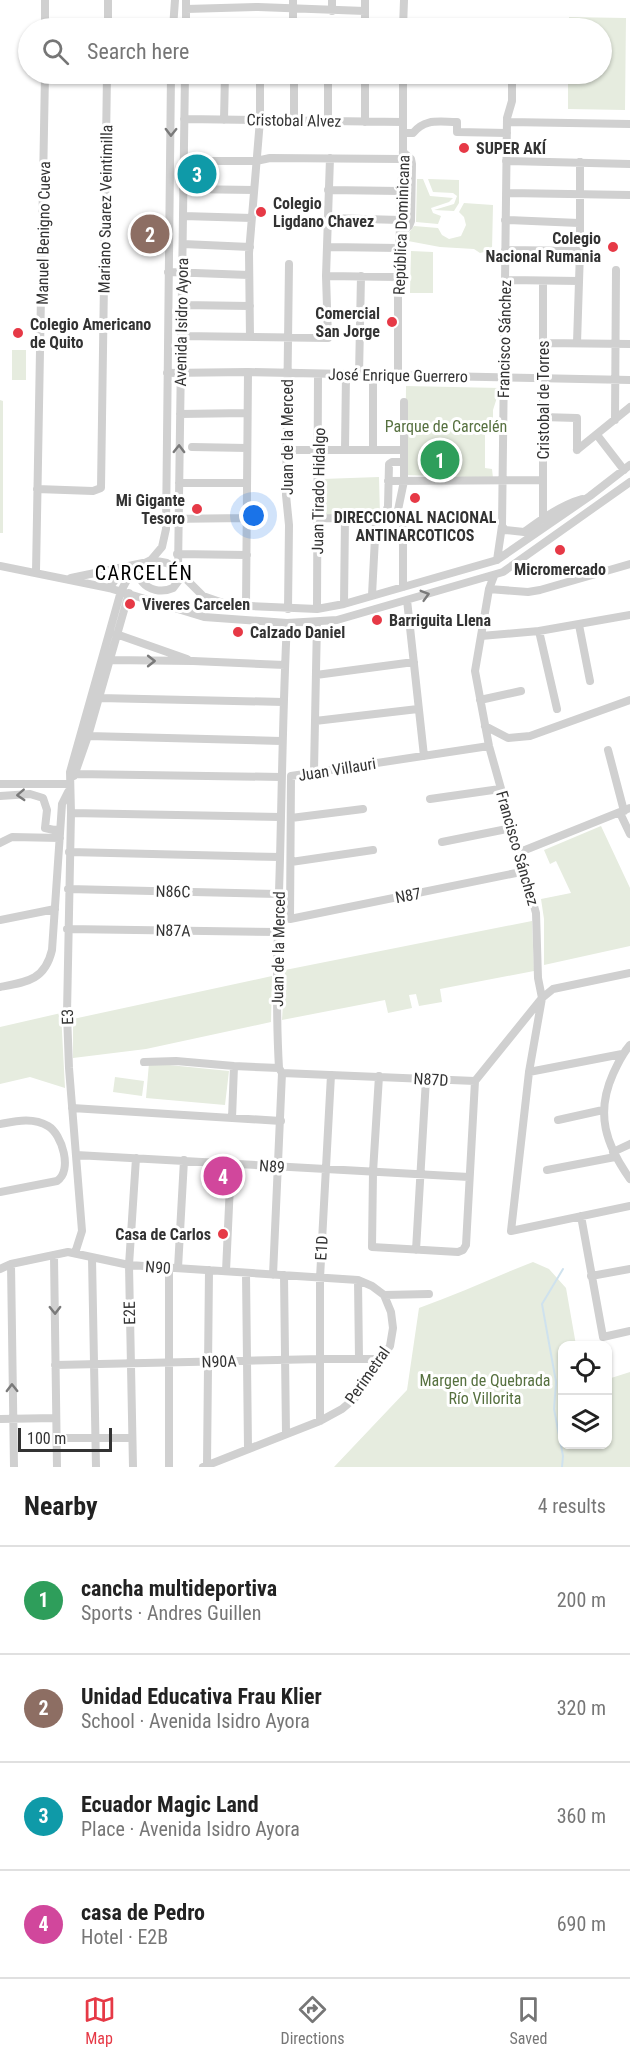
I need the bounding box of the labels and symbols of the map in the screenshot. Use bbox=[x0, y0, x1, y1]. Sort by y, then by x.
street label: Cristobal Alvez bbox=[247, 110, 341, 131]
street label: Mariano Suarez Veintimilla bbox=[95, 124, 116, 294]
one-way arrow bbox=[164, 127, 177, 136]
place label: SUPER AKÍ bbox=[476, 139, 548, 158]
marker: SUPER AKÍ bbox=[457, 141, 471, 155]
pin: 3 bbox=[178, 152, 216, 196]
street label: República Dominicana bbox=[390, 155, 413, 295]
street label: Manuel Benigno Cueva bbox=[33, 161, 54, 305]
place label: Colegio Ligdano Chavez bbox=[273, 194, 374, 231]
marker: Colegio Ligdano Chavez bbox=[254, 205, 268, 219]
pin: 2 bbox=[130, 212, 170, 256]
place label: Colegio Nacional Rumania bbox=[486, 229, 601, 266]
marker: Colegio Nacional Rumania bbox=[606, 240, 620, 254]
street label: Avenida Isidro Ayora bbox=[171, 257, 192, 387]
street label: Francisco Sánchez bbox=[494, 280, 515, 398]
place label: Comercial San Jorge bbox=[315, 304, 380, 341]
place label: Colegio Americano de Quito bbox=[30, 315, 151, 352]
marker: Comercial San Jorge bbox=[385, 315, 399, 329]
marker: Colegio Americano de Quito bbox=[11, 326, 25, 340]
street label: Cristobal de Torres bbox=[534, 340, 553, 460]
street label: José Enrique Guerrero bbox=[328, 365, 468, 386]
street label: Juan de la Merced bbox=[278, 379, 297, 495]
park label: Parque de Carcelén bbox=[385, 417, 507, 436]
street label: Juan Tirado Hidalgo bbox=[308, 427, 329, 555]
pin: 1 bbox=[420, 438, 460, 482]
one-way arrow bbox=[173, 444, 185, 453]
place label: Mi Gigante Tesoro bbox=[116, 491, 185, 528]
marker: DIRECCIONAL NACIONAL ANTINARCOTICOS bbox=[408, 491, 422, 505]
your location bbox=[239, 501, 268, 530]
marker: Mi Gigante Tesoro bbox=[190, 502, 204, 516]
place label: DIRECCIONAL NACIONAL ANTINARCOTICOS bbox=[334, 508, 497, 545]
marker: Micromercado bbox=[553, 543, 567, 557]
place label: Micromercado bbox=[514, 560, 606, 579]
district label: CARCELÉN bbox=[95, 561, 193, 585]
one-way arrow bbox=[420, 590, 430, 602]
place label: Viveres Carcelen bbox=[142, 595, 250, 614]
marker: Viveres Carcelen bbox=[123, 597, 137, 611]
place label: Barriguita Llena bbox=[389, 611, 491, 630]
marker: Barriguita Llena bbox=[370, 613, 384, 627]
place label: Calzado Daniel bbox=[250, 623, 345, 642]
marker: Calzado Daniel bbox=[231, 625, 245, 639]
one-way arrow bbox=[147, 655, 156, 667]
street label: Juan Villauri bbox=[297, 754, 377, 785]
one-way arrow bbox=[16, 788, 25, 801]
street label: Francisco Sánchez bbox=[492, 789, 543, 908]
street label: N86C bbox=[155, 882, 191, 901]
street label: N87 bbox=[394, 884, 423, 907]
street label: Juan de la Merced bbox=[268, 891, 289, 1007]
street label: N87A bbox=[155, 921, 191, 940]
street label: E3 bbox=[58, 1009, 77, 1025]
street label: N87D bbox=[413, 1069, 449, 1090]
pin: 4 bbox=[204, 1154, 242, 1198]
street label: N89 bbox=[258, 1156, 285, 1177]
place label: Casa de Carlos bbox=[115, 1225, 211, 1244]
marker: Casa de Carlos bbox=[216, 1227, 230, 1241]
street label: E1D bbox=[311, 1235, 332, 1261]
street label: N90 bbox=[144, 1257, 171, 1278]
street label: E2E bbox=[120, 1301, 139, 1325]
one-way arrow bbox=[48, 1306, 61, 1315]
street label: Perimetral bbox=[341, 1343, 394, 1407]
street label: N90A bbox=[201, 1351, 237, 1372]
park label: Margen de Quebrada Río Villorita bbox=[420, 1371, 550, 1408]
one-way arrow bbox=[6, 1383, 19, 1392]
scale bar bbox=[18, 1425, 112, 1452]

